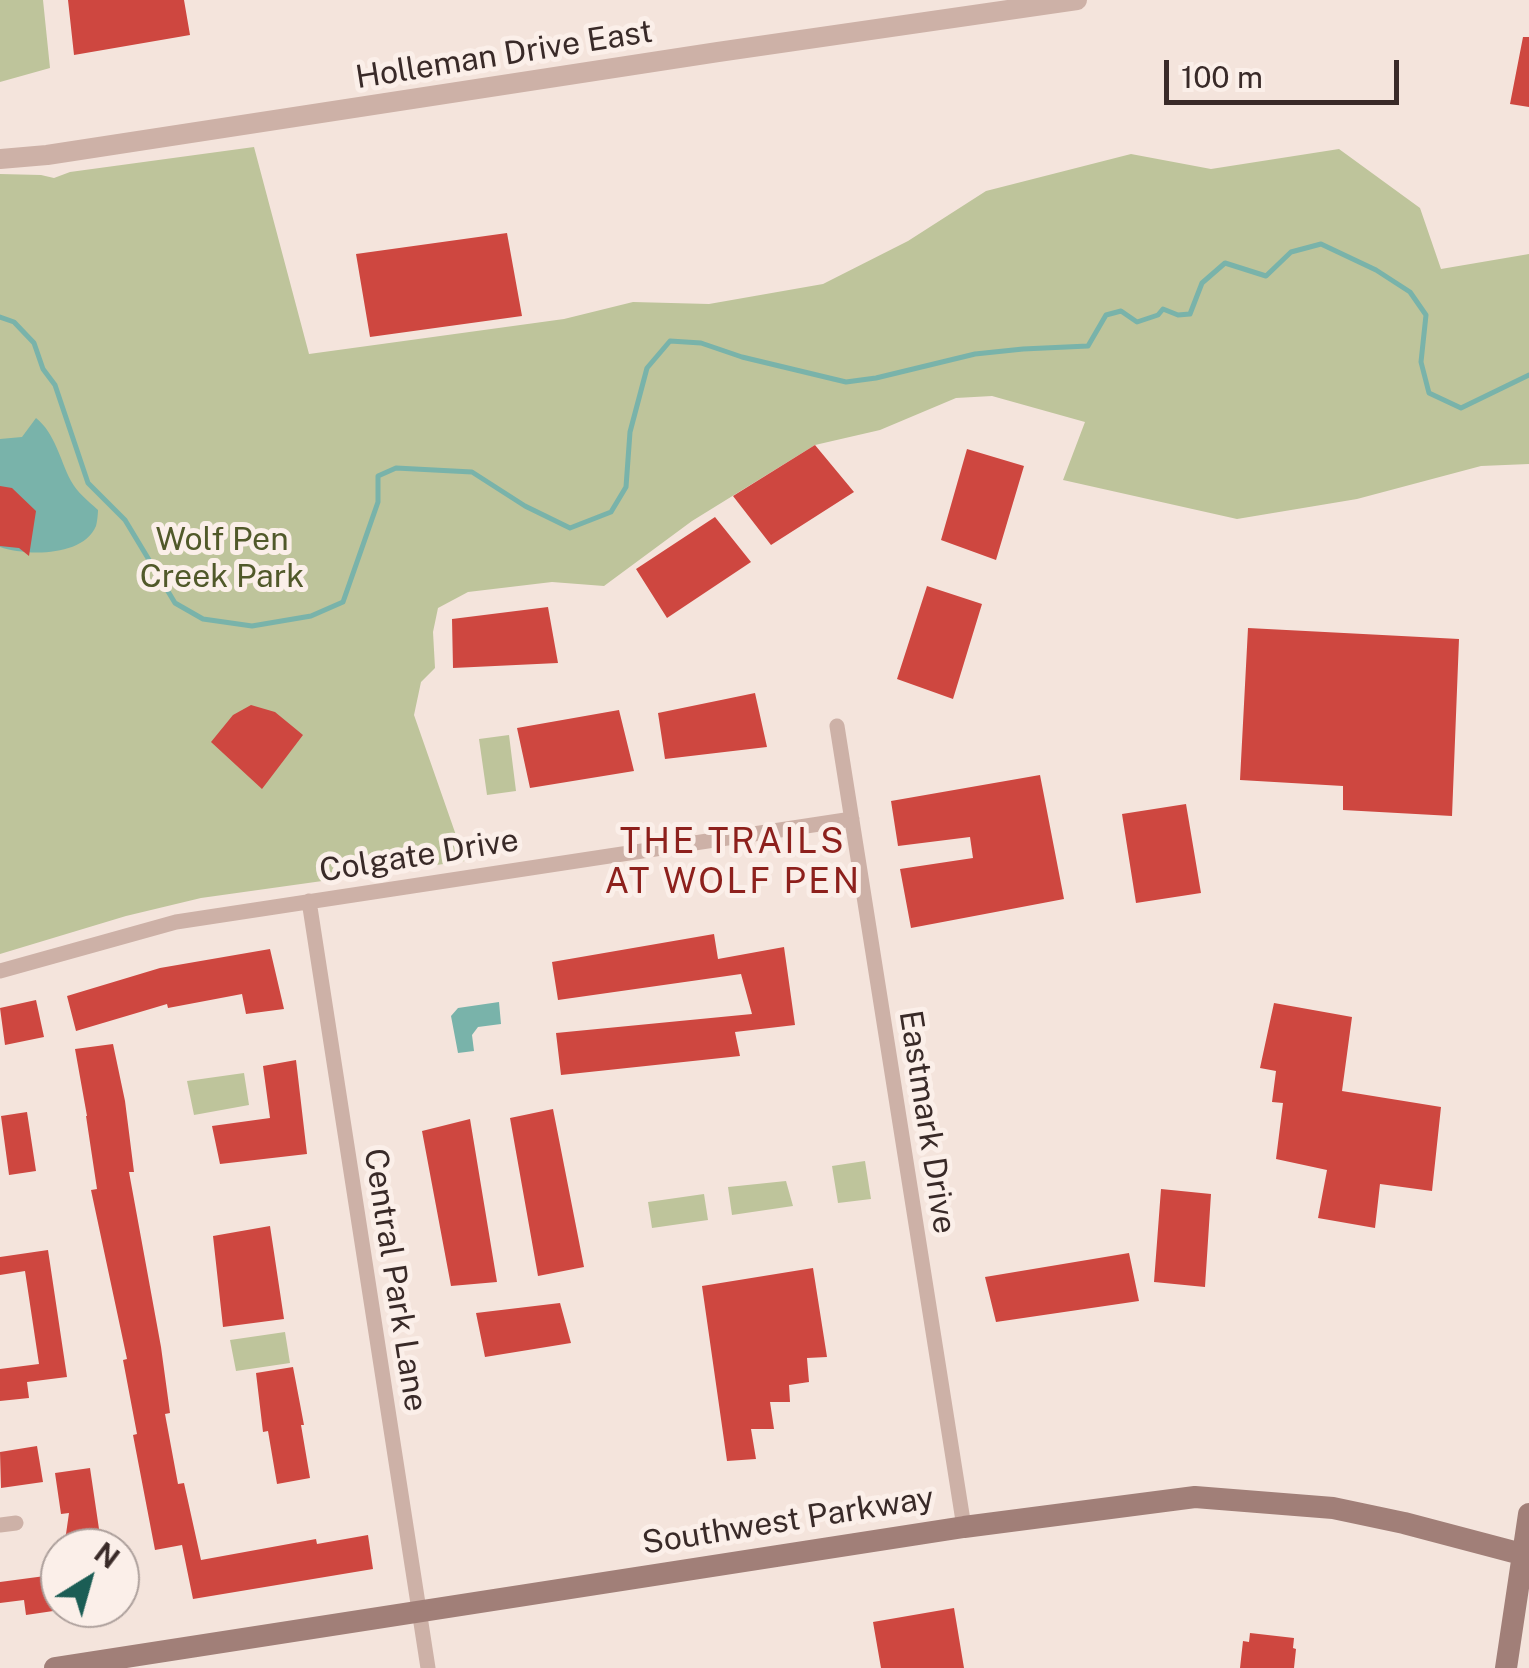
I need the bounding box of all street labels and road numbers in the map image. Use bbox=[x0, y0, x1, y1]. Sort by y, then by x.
street label: Holleman Drive East bbox=[353, 13, 655, 97]
street label: Colgate Drive bbox=[317, 821, 521, 891]
street label: Eastmark Drive bbox=[890, 1008, 964, 1236]
street label: Central Park Lane bbox=[355, 1146, 435, 1414]
street label: Southwest Parkway bbox=[639, 1479, 937, 1563]

